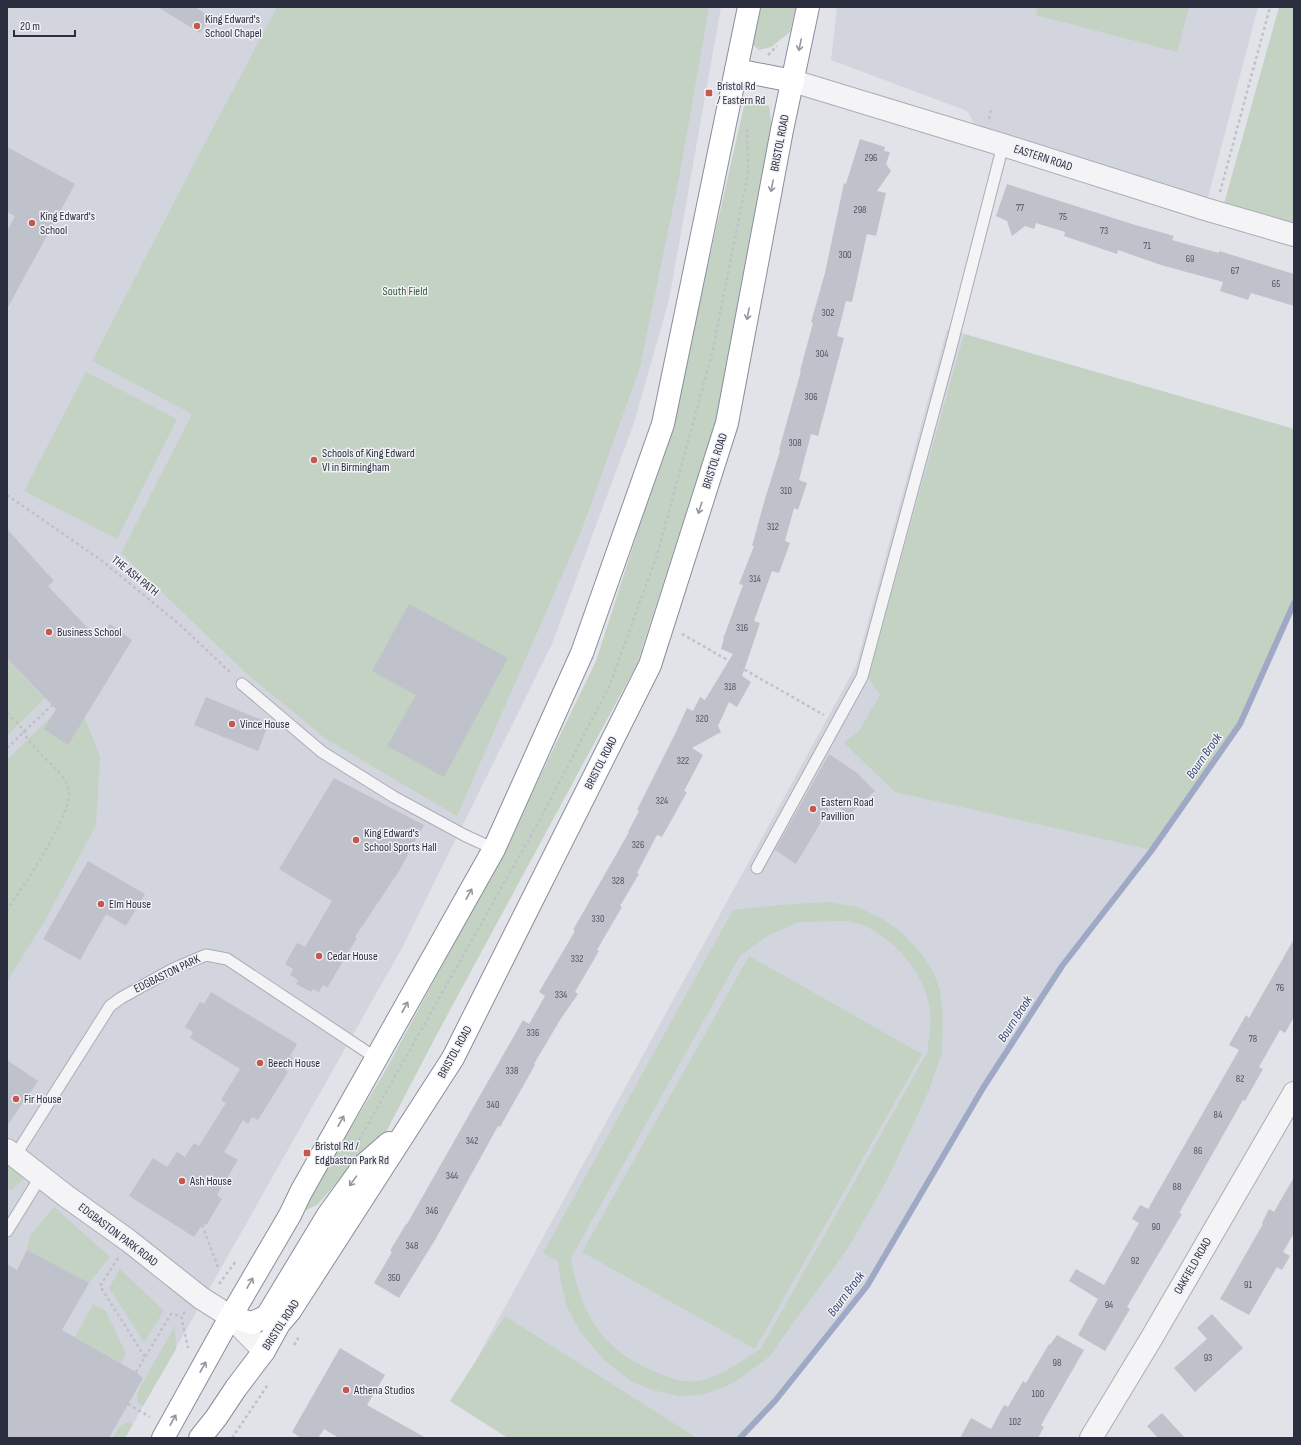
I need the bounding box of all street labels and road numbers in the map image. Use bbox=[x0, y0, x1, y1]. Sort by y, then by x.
street label: BRISTOL ROAD bbox=[767, 113, 793, 173]
street label: EASTERN ROAD bbox=[1012, 141, 1074, 175]
street label: BRISTOL ROAD bbox=[699, 431, 731, 491]
street label: THE ASH PATH bbox=[108, 552, 162, 600]
street label: BRISTOL ROAD bbox=[581, 734, 621, 792]
street label: EDGBASTON PARK bbox=[131, 951, 203, 997]
street label: BRISTOL ROAD bbox=[434, 1023, 476, 1081]
street label: EDGBASTON PARK ROAD bbox=[75, 1200, 161, 1270]
street label: OAKFIELD ROAD bbox=[1171, 1235, 1215, 1297]
street label: BRISTOL ROAD bbox=[259, 1297, 303, 1353]

